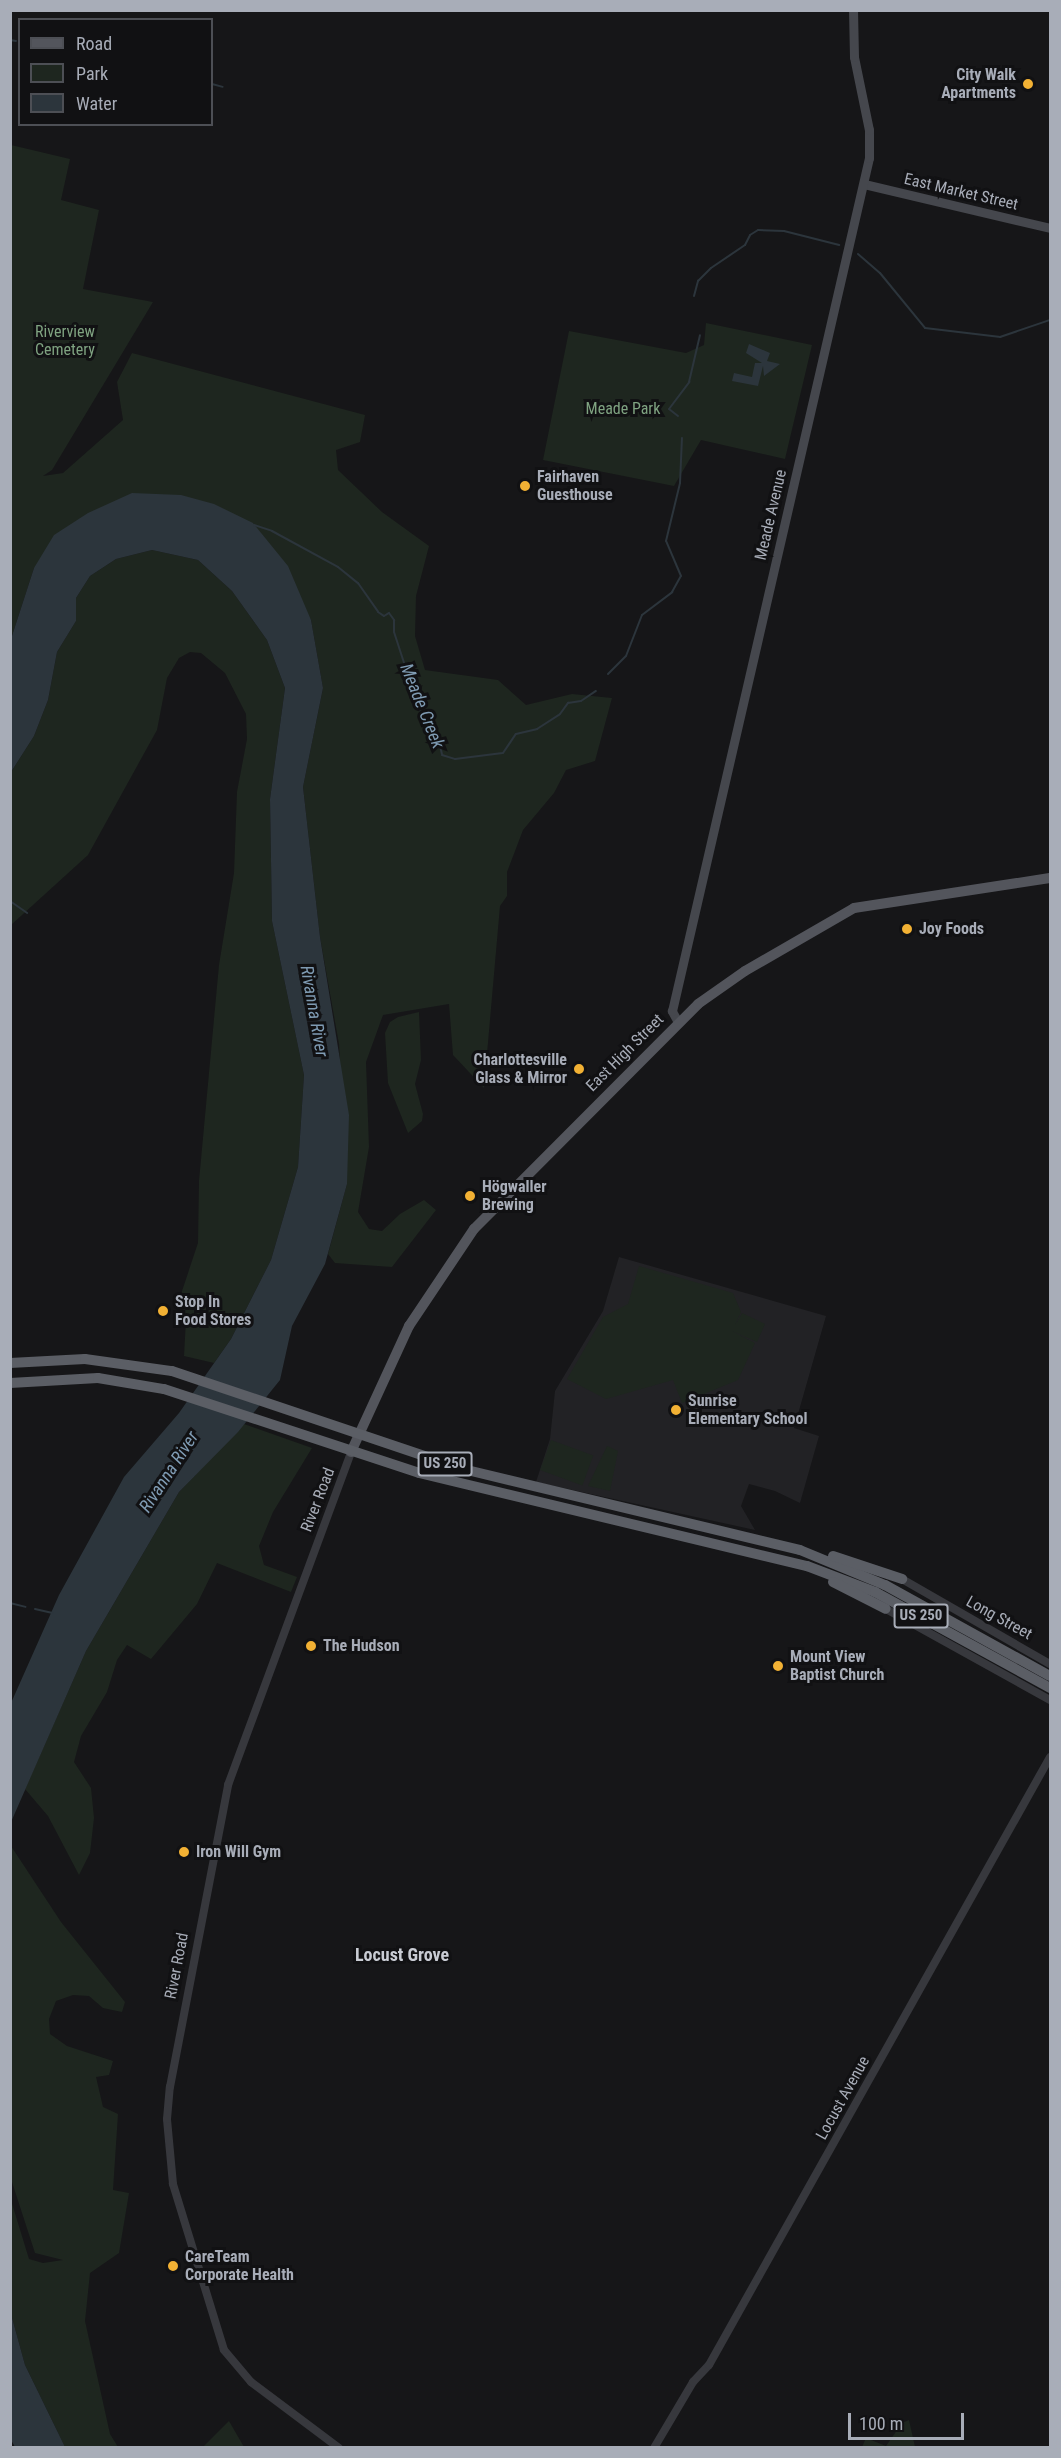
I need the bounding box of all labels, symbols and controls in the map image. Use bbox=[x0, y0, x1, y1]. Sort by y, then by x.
legend bbox=[18, 18, 213, 126]
text: Road bbox=[76, 33, 112, 54]
text: Park bbox=[76, 63, 108, 84]
place label: City Walk Apartments bbox=[941, 65, 1016, 103]
marker: City Walk Apartments bbox=[1021, 77, 1035, 91]
text: Water bbox=[76, 93, 117, 114]
street label: East Market Street bbox=[902, 170, 1020, 214]
park label: Riverview Cemetery bbox=[35, 322, 95, 360]
park label: Meade Park bbox=[586, 399, 660, 419]
place label: Fairhaven Guesthouse bbox=[537, 467, 613, 505]
street label: Meade Avenue bbox=[751, 468, 791, 562]
marker: Fairhaven Guesthouse bbox=[518, 479, 532, 493]
water label: Meade Creek bbox=[395, 660, 449, 752]
place label: Joy Foods bbox=[919, 919, 984, 939]
marker: Joy Foods bbox=[900, 922, 914, 936]
water label: Rivanna River bbox=[295, 964, 333, 1058]
street label: East High Street bbox=[582, 1010, 668, 1096]
place label: Charlottesville Glass & Mirror bbox=[474, 1050, 567, 1088]
marker: Charlottesville Glass & Mirror bbox=[572, 1062, 586, 1076]
place label: Högwaller Brewing bbox=[482, 1177, 547, 1215]
marker: Högwaller Brewing bbox=[463, 1189, 477, 1203]
place label: Stop In Food Stores bbox=[175, 1292, 251, 1330]
marker: Stop In Food Stores bbox=[156, 1304, 170, 1318]
place label: Sunrise Elementary School bbox=[688, 1391, 807, 1429]
marker: Sunrise Elementary School bbox=[669, 1403, 683, 1417]
water label: Rivanna River bbox=[135, 1427, 203, 1517]
road number: US 250 bbox=[416, 1452, 474, 1476]
street label: River Road bbox=[297, 1465, 339, 1535]
street label: Long Street bbox=[963, 1592, 1035, 1644]
road number: US 250 bbox=[892, 1604, 950, 1628]
place label: The Hudson bbox=[323, 1636, 400, 1656]
marker: The Hudson bbox=[304, 1639, 318, 1653]
place label: Mount View Baptist Church bbox=[790, 1647, 884, 1685]
marker: Mount View Baptist Church bbox=[771, 1659, 785, 1673]
place label: Iron Will Gym bbox=[196, 1842, 281, 1862]
marker: Iron Will Gym bbox=[177, 1845, 191, 1859]
street label: River Road bbox=[161, 1931, 193, 2001]
district label: Locust Grove bbox=[355, 1944, 449, 1966]
street label: Locust Avenue bbox=[812, 2053, 874, 2143]
place label: CareTeam Corporate Health bbox=[185, 2247, 294, 2285]
marker: CareTeam Corporate Health bbox=[166, 2259, 180, 2273]
scale bar bbox=[851, 2401, 966, 2439]
text: 100 m bbox=[859, 2413, 903, 2434]

